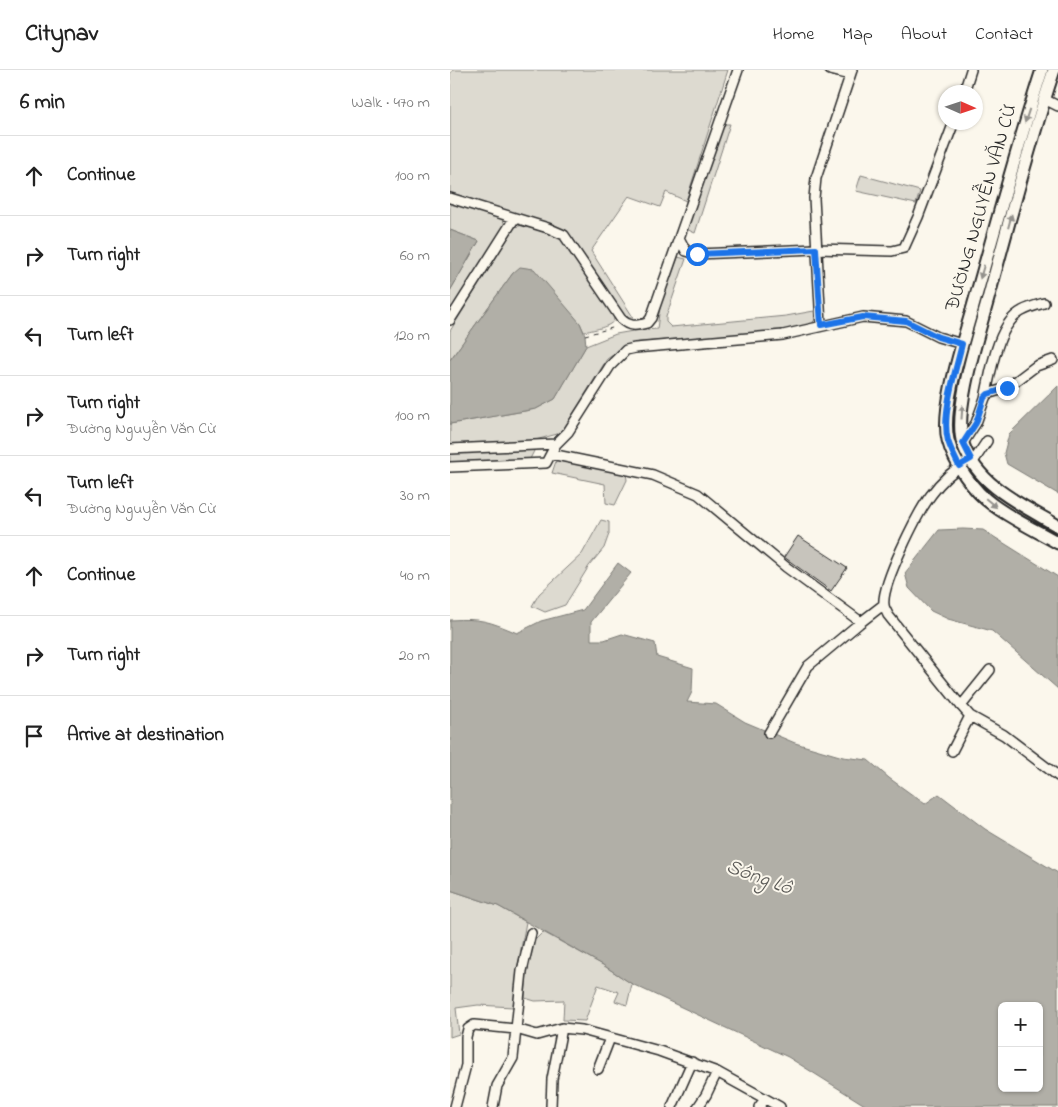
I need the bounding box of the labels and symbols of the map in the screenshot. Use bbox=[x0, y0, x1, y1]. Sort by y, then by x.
north arrow bbox=[938, 85, 983, 130]
street label: ĐƯỜNG NGUYỄN VĂN CỪ bbox=[937, 101, 1025, 316]
one-way arrow bbox=[1023, 109, 1031, 124]
one-way arrow bbox=[1006, 213, 1014, 228]
route start bbox=[686, 243, 709, 266]
one-way arrow bbox=[978, 265, 986, 280]
route end bbox=[996, 377, 1019, 400]
one-way arrow bbox=[958, 404, 966, 420]
one-way arrow bbox=[985, 497, 998, 508]
water label: Sông Lô bbox=[722, 852, 797, 905]

